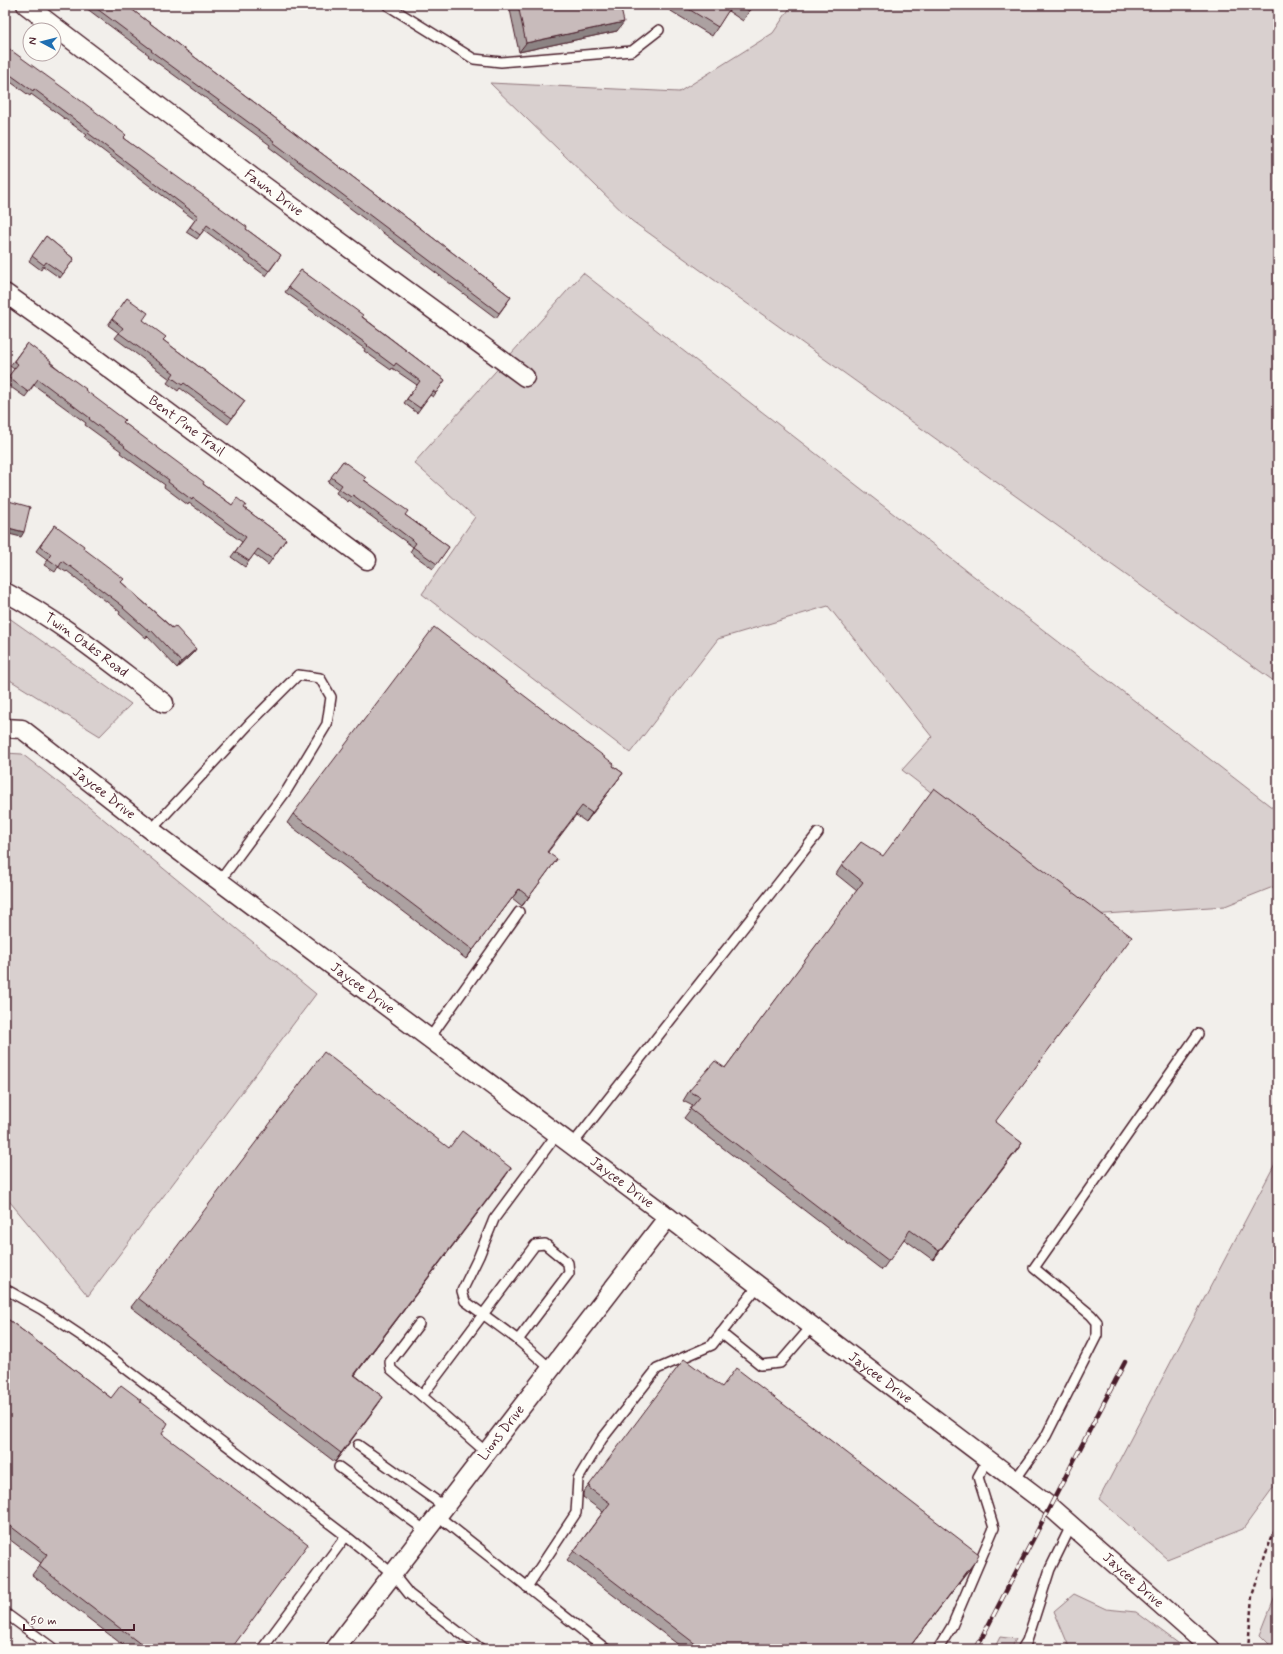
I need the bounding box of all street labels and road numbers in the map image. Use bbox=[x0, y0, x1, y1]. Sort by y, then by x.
street label: Fawn Drive bbox=[241, 165, 307, 221]
street label: Bent Pine Trail bbox=[145, 392, 228, 460]
street label: Twin Oaks Road bbox=[41, 609, 132, 681]
street label: Jaycee Drive bbox=[69, 763, 139, 823]
street label: Jaycee Drive bbox=[327, 958, 398, 1018]
street label: Jaycee Drive bbox=[586, 1153, 657, 1212]
street label: Jaycee Drive bbox=[845, 1348, 916, 1408]
street label: Lions Drive bbox=[475, 1401, 529, 1464]
street label: Jaycee Drive bbox=[1099, 1548, 1167, 1612]

